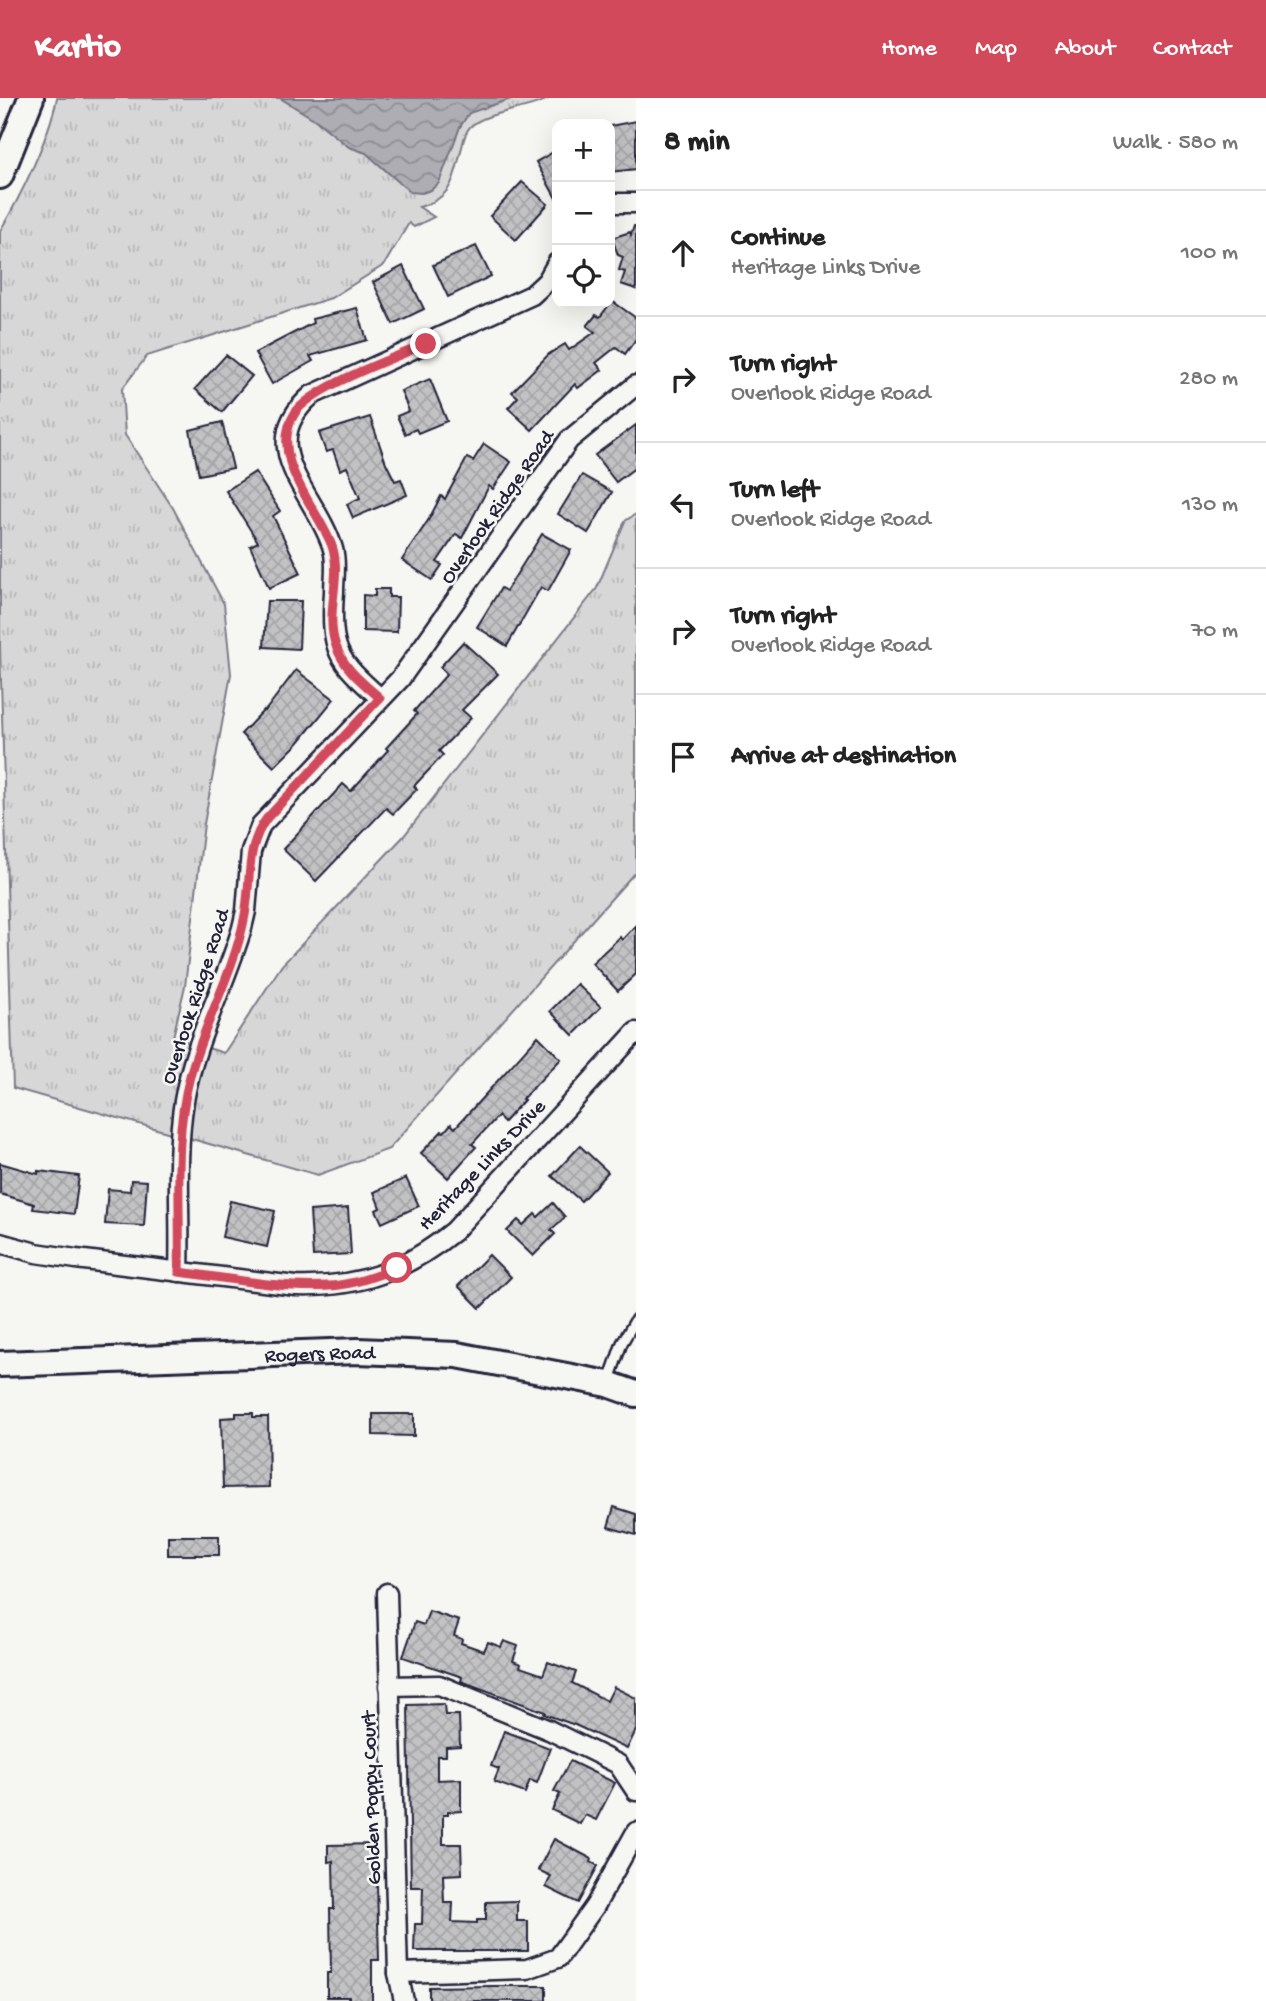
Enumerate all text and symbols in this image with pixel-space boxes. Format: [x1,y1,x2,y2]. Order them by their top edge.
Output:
text: Kartio [35,30,121,68]
text: Home [881,35,937,64]
text: Map [975,35,1017,64]
text: About [1055,35,1115,64]
text: Contact [1153,35,1231,64]
map controls [552,119,615,308]
button: + [552,119,615,182]
text: 8 min [664,126,730,161]
text: Walk · 580 m [1113,130,1238,157]
button: − [552,182,615,245]
text: Continue [731,224,825,255]
icon: ahead [664,234,702,272]
text: 100 m [1181,240,1238,267]
button: locate [552,245,615,308]
text: Heritage Links Drive [731,255,920,282]
route end [410,328,441,359]
text: Turn right [731,350,835,381]
icon: right [664,360,702,398]
text: 280 m [1179,366,1238,393]
text: Overlook Ridge Road [731,381,931,408]
street label: Overlook Ridge Road [436,425,562,590]
text: Turn left [731,476,819,507]
icon: left [664,486,702,524]
text: 130 m [1182,492,1238,519]
text: Overlook Ridge Road [731,507,931,534]
text: Turn right [731,602,835,633]
icon: right [664,612,702,650]
text: 70 m [1191,618,1238,645]
text: Overlook Ridge Road [731,633,931,660]
icon: arrive [664,738,702,776]
text: Arrive at destination [731,742,956,773]
street label: Overlook Ridge Road [157,905,238,1088]
street label: Heritage Links Drive [414,1095,553,1237]
route start [381,1252,412,1283]
street label: Rogers Road [264,1342,377,1370]
street label: Golden Poppy Court [358,1708,389,1885]

